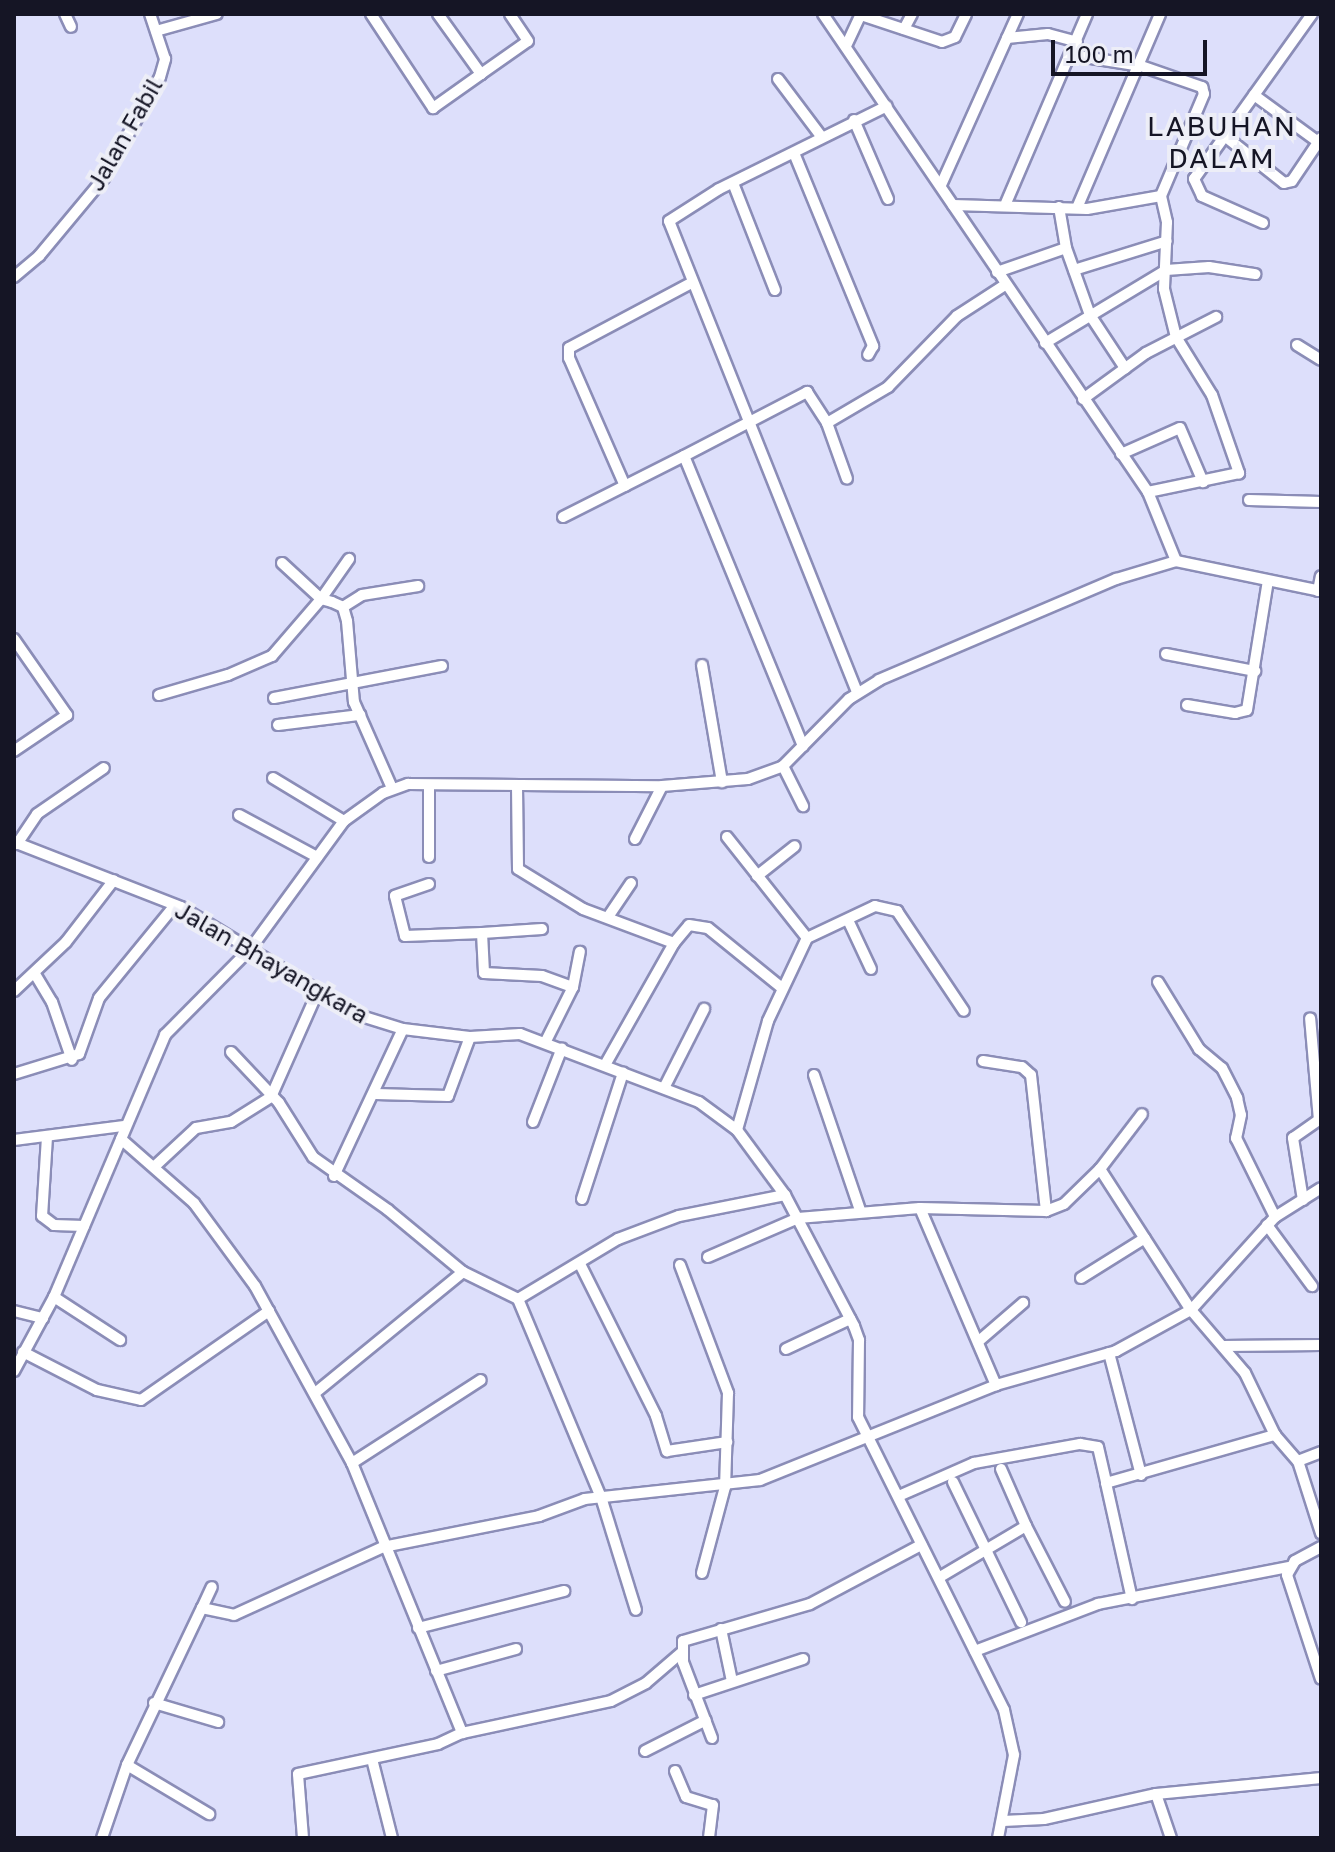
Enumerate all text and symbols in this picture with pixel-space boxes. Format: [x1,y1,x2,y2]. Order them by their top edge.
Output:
scale bar [1055,24,1211,74]
text: 100 m [1065,39,1134,68]
street label: Jalan Fabil [80,73,168,195]
district label: LABUHAN DALAM [1147,109,1297,175]
street label: Jalan Bhayangkara [170,895,374,1029]

